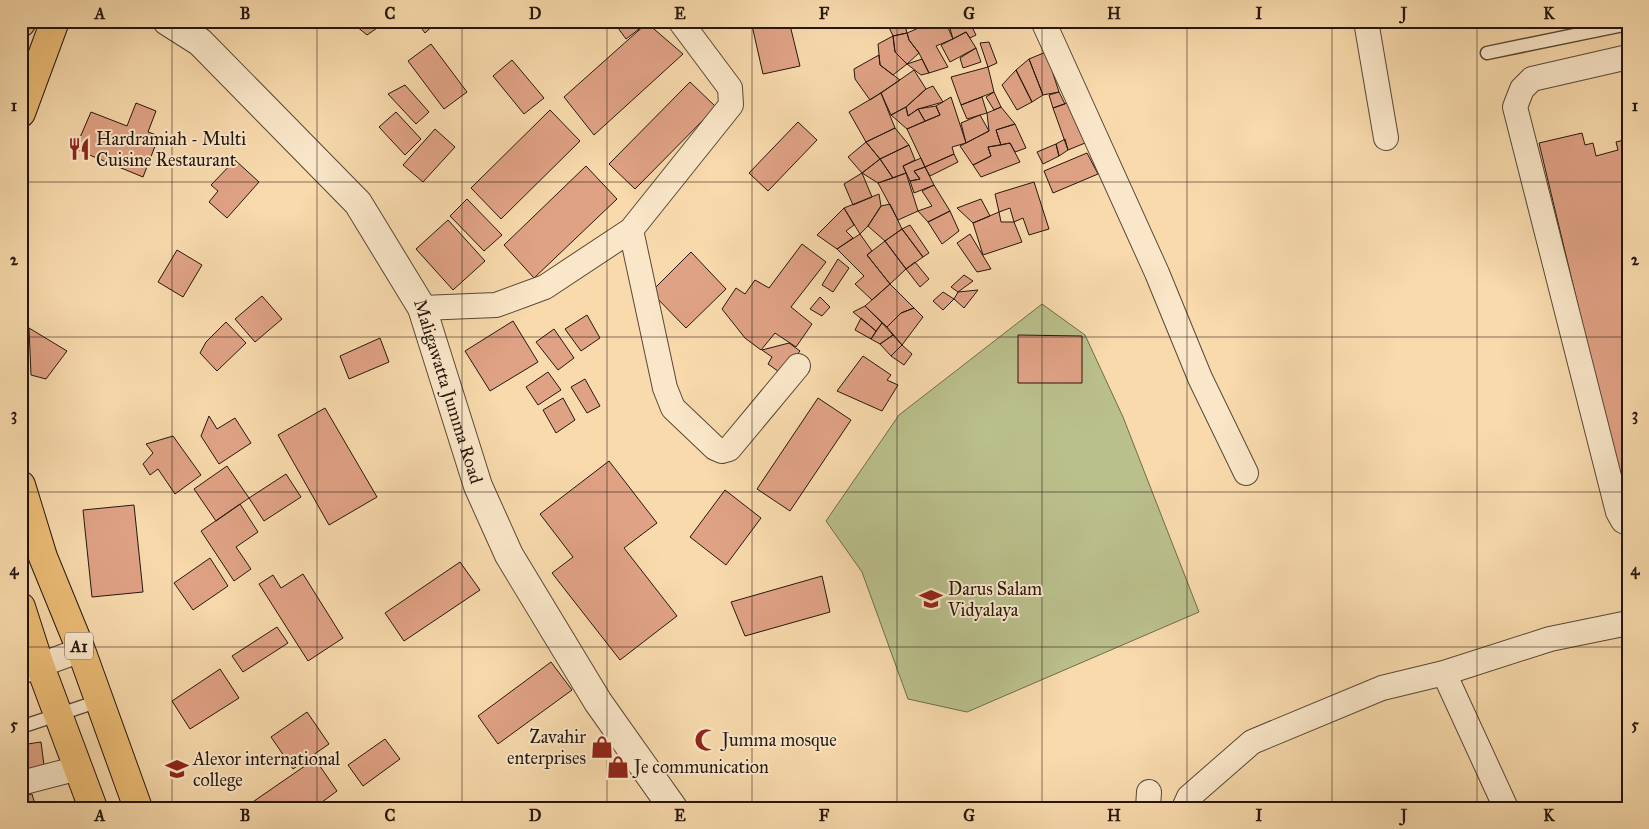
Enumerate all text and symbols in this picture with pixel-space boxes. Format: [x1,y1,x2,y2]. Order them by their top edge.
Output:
text: A [94,4,106,23]
text: B [240,4,250,23]
text: C [385,4,396,23]
text: D [529,4,542,23]
text: E [674,4,686,23]
text: F [819,4,830,23]
text: G [963,4,975,23]
text: H [1107,4,1121,23]
text: I [1256,4,1263,23]
text: J [1399,4,1408,24]
text: K [1543,4,1555,23]
text: 1 [11,96,18,115]
text: 1 [1632,96,1639,115]
place label: Hardramiah - Multi Cuisine Restaurant [96,128,246,171]
restaurant icon: Hardramiah - Multi Cuisine Restaurant [66,136,92,162]
text: 2 [10,250,19,269]
text: 2 [1631,250,1640,269]
street label: Maligawatta Jumma Road [409,296,488,486]
text: 3 [11,405,17,425]
text: 3 [1632,405,1638,425]
text: 4 [10,560,20,580]
text: 4 [1631,560,1641,580]
place label: Darus Salam Vidyalaya [947,578,1042,621]
school or university icon: Darus Salam Vidyalaya [918,586,944,612]
road number: A1 [65,632,93,659]
text: 5 [10,715,18,734]
text: 5 [1631,715,1639,734]
place label: Zavahir enterprises [507,726,586,769]
mosque icon: Jumma mosque [693,727,719,753]
place label: Jumma mosque [720,729,837,752]
shop icon: Zavahir enterprises [589,734,615,760]
place label: Alexor international college [192,748,340,792]
shop icon: Je communication [605,754,631,780]
school or university icon: Alexor international college [164,756,190,782]
place label: Je communication [632,756,769,779]
text: A [94,806,106,825]
text: B [240,806,250,825]
text: C [385,806,396,825]
text: D [529,806,542,825]
text: E [674,806,686,825]
text: F [819,806,830,825]
text: G [963,806,975,825]
text: H [1107,806,1121,825]
text: I [1256,806,1263,825]
text: J [1399,806,1408,826]
text: K [1543,806,1555,825]

